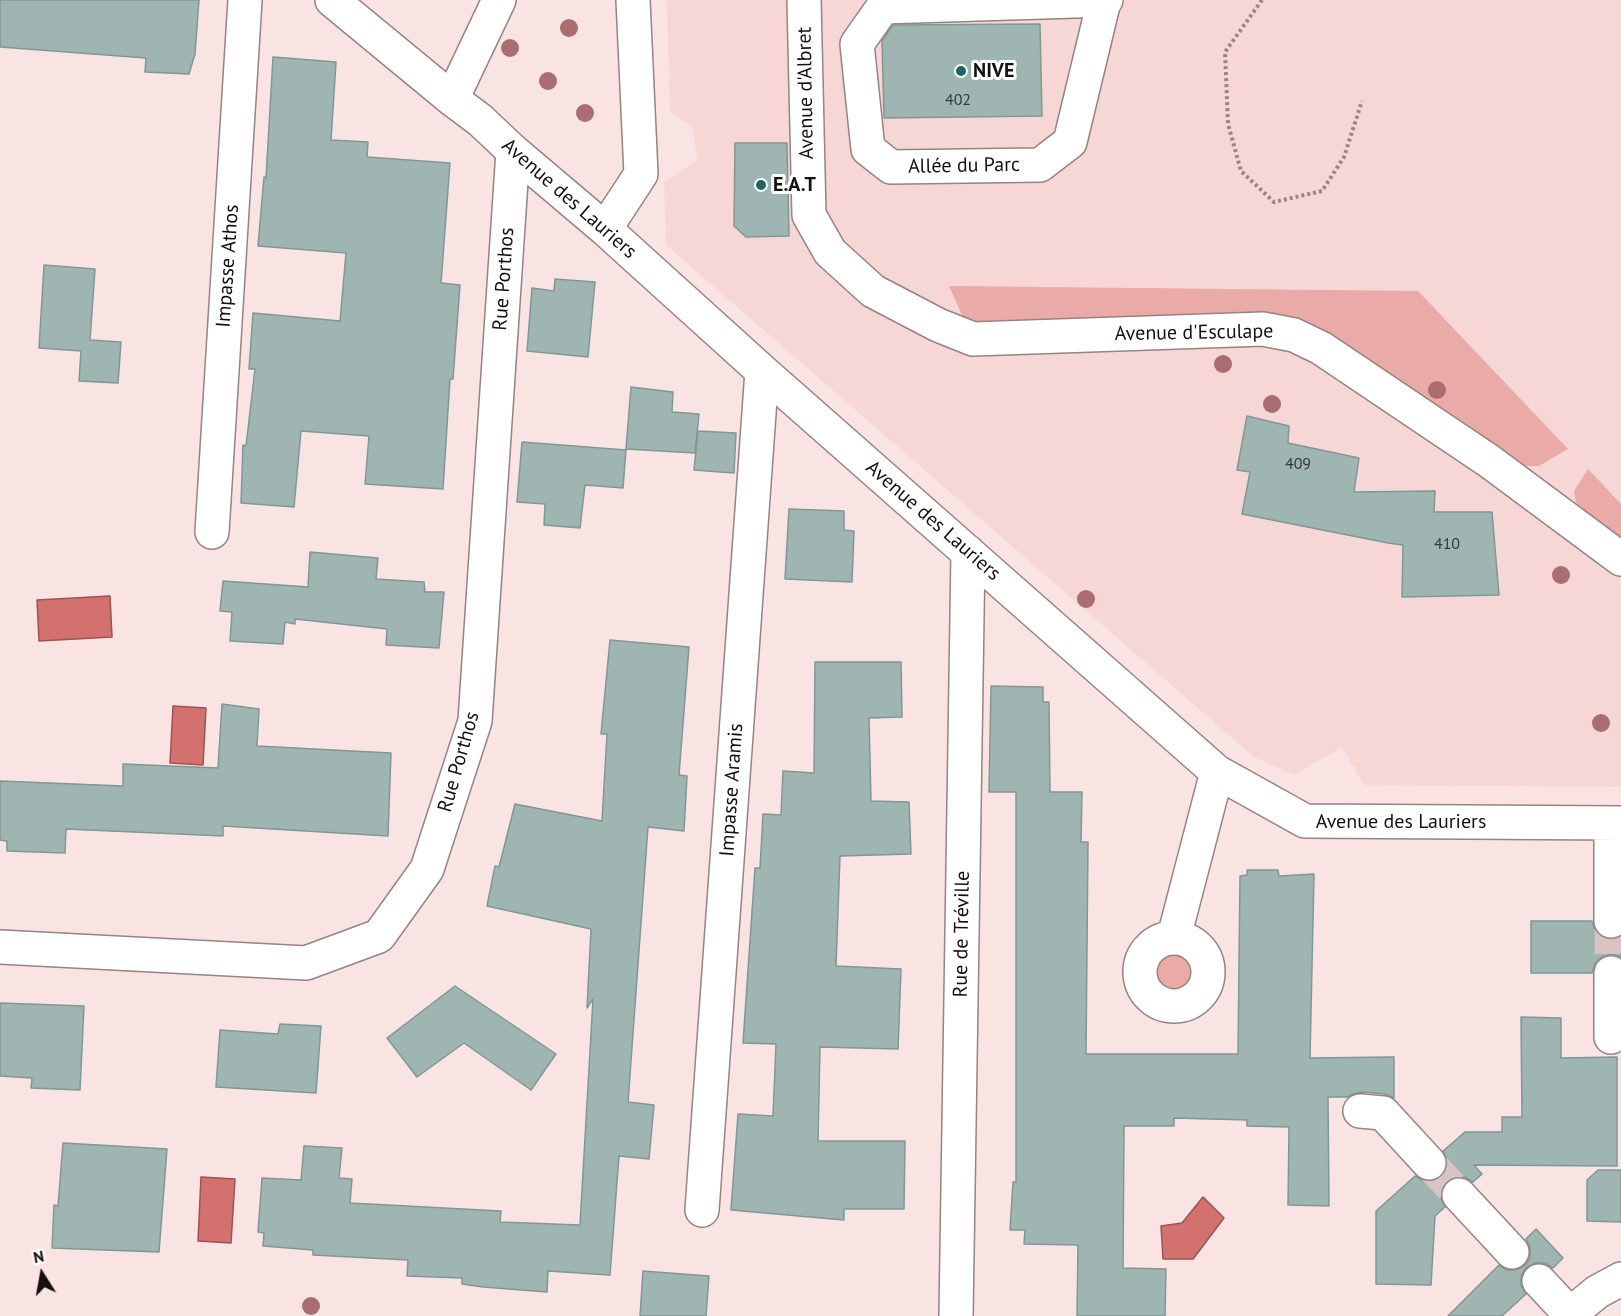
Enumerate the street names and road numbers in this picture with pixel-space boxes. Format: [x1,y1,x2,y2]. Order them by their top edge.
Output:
street label: Avenue d'Albret [793,27,819,159]
street label: Avenue des Lauriers [497,134,641,264]
street label: Allée du Parc [908,153,1020,179]
street label: Impasse Athos [212,204,244,328]
street label: Rue Porthos [488,227,520,331]
street label: Avenue d'Esculape [1115,320,1273,346]
street label: Avenue des Lauriers [861,456,1005,586]
street label: Rue Porthos [433,709,485,815]
street label: Impasse Aramis [715,723,749,857]
street label: Avenue des Lauriers [1316,810,1486,834]
street label: Rue de Tréville [949,871,975,997]

